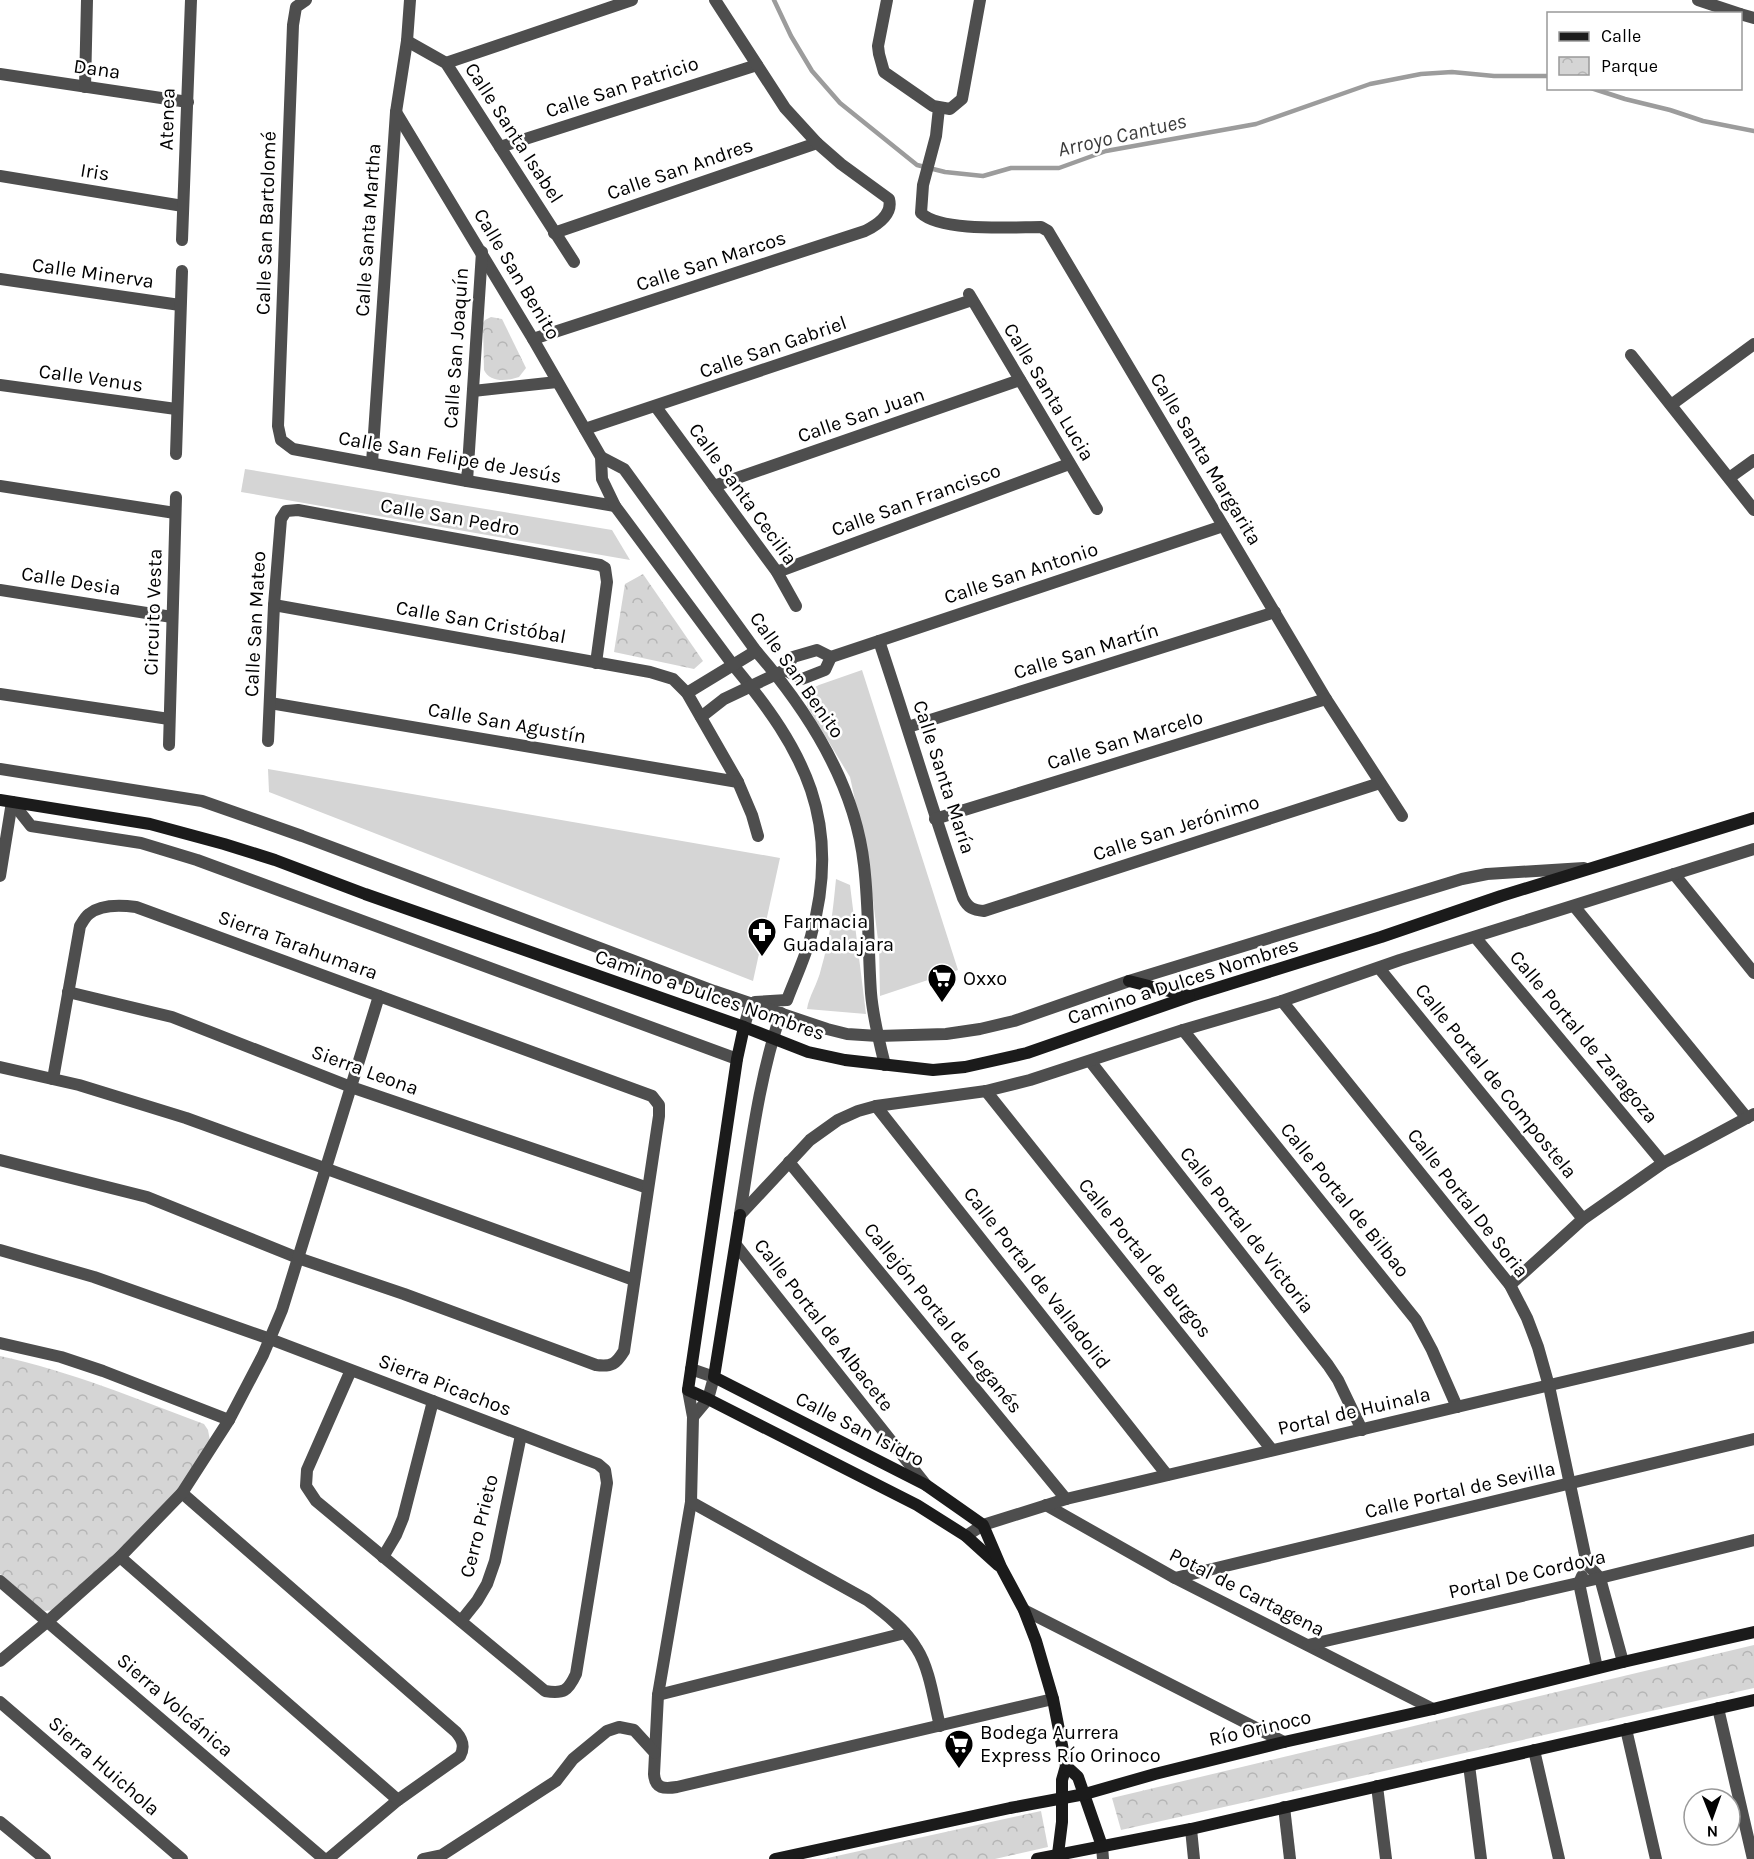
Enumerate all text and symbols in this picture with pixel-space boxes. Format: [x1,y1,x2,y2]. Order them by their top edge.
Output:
legend [1547,12,1742,90]
text: Calle [1601,25,1641,47]
street label: Calle San Patricio [543,51,701,123]
street label: Dana [72,54,122,84]
text: Parque [1601,55,1658,77]
street label: Calle Santa Isabel [460,58,568,208]
street label: Atenea [154,87,180,151]
water label: Arroyo Cantues [1055,109,1189,161]
street label: Calle San Bartolomé [251,131,281,315]
street label: Calle San Andres [604,133,756,205]
street label: Calle Santa Martha [350,143,386,317]
street label: Iris [79,158,111,186]
street label: Calle San Benito [469,204,565,344]
street label: Calle San Marcos [633,226,789,296]
street label: Calle Minerva [30,253,156,293]
street label: Calle San Joaquín [439,267,473,429]
street label: Calle San Gabriel [696,311,850,383]
street label: Calle Santa Lucia [999,319,1099,465]
street label: Calle Venus [37,359,145,397]
street label: Calle Santa Margarita [1145,369,1267,549]
street label: Calle San Juan [795,383,927,447]
street label: Calle Santa Cecilia [684,419,802,569]
street label: Calle San Felipe de Jesús [337,426,563,488]
street label: Calle San Francisco [828,459,1004,541]
street label: Calle San Pedro [379,493,521,541]
street label: Calle San Antonio [941,537,1101,609]
street label: Circuito Vesta [139,548,167,676]
street label: Calle San Mateo [240,550,270,698]
street label: Calle Desia [20,562,122,600]
street label: Calle San Cristóbal [394,596,568,648]
street label: Calle San Benito [745,608,849,742]
street label: Calle San Martín [1011,618,1161,684]
street label: Calle Santa María [908,697,980,857]
street label: Calle San Agustín [426,698,588,748]
street label: Calle San Marcelo [1044,705,1206,775]
street label: Calle San Jerónimo [1090,790,1262,866]
street label: Sierra Tarahumara [215,905,381,985]
place label: Farmacia Guadalajara [783,910,894,956]
pharmacy icon: Farmacia Guadalajara [746,916,778,958]
street label: Camino a Dulces Nombres [1065,933,1301,1029]
street label: Camino a Dulces Nombres [592,945,828,1045]
street label: Calle Portal de Zaragoza [1505,946,1663,1128]
supermarket icon: Oxxo [926,962,958,1004]
place label: Oxxo [963,967,1007,990]
street label: Calle Portal de Compostela [1410,979,1582,1183]
street label: Sierra Leona [308,1040,422,1100]
street label: Calle Portal de Bilbao [1276,1118,1414,1282]
street label: Calle Portal De Soria [1403,1124,1533,1282]
street label: Calle Portal de Victoria [1175,1142,1319,1318]
street label: Calle Portal de Burgos [1074,1174,1216,1342]
street label: Calle Portal de Valladolid [959,1182,1115,1374]
street label: Callejón Portal de Leganés [859,1218,1027,1418]
street label: Calle Portal de Albacete [749,1234,899,1416]
street label: Sierra Picachos [375,1349,515,1421]
street label: Portal de Huinala [1275,1382,1433,1440]
street label: Calle San Isidro [792,1387,928,1471]
street label: Calle Portal de Sevilla [1362,1457,1558,1523]
street label: Cerro Prieto [455,1472,503,1580]
street label: Potal de Cartagena [1165,1543,1329,1641]
street label: Portal De Cordova [1446,1545,1608,1603]
street label: Sierra Volcánica [112,1648,238,1762]
street label: Río Orinoco [1207,1705,1313,1751]
street label: Sierra Huichola [44,1711,164,1821]
place label: Bodega Aurrera Express Río Orinoco [980,1721,1161,1767]
supermarket icon: Bodega Aurrera Express Río Orinoco [943,1728,975,1770]
north arrow [1682,1787,1742,1847]
text: N [1706,1822,1718,1841]

